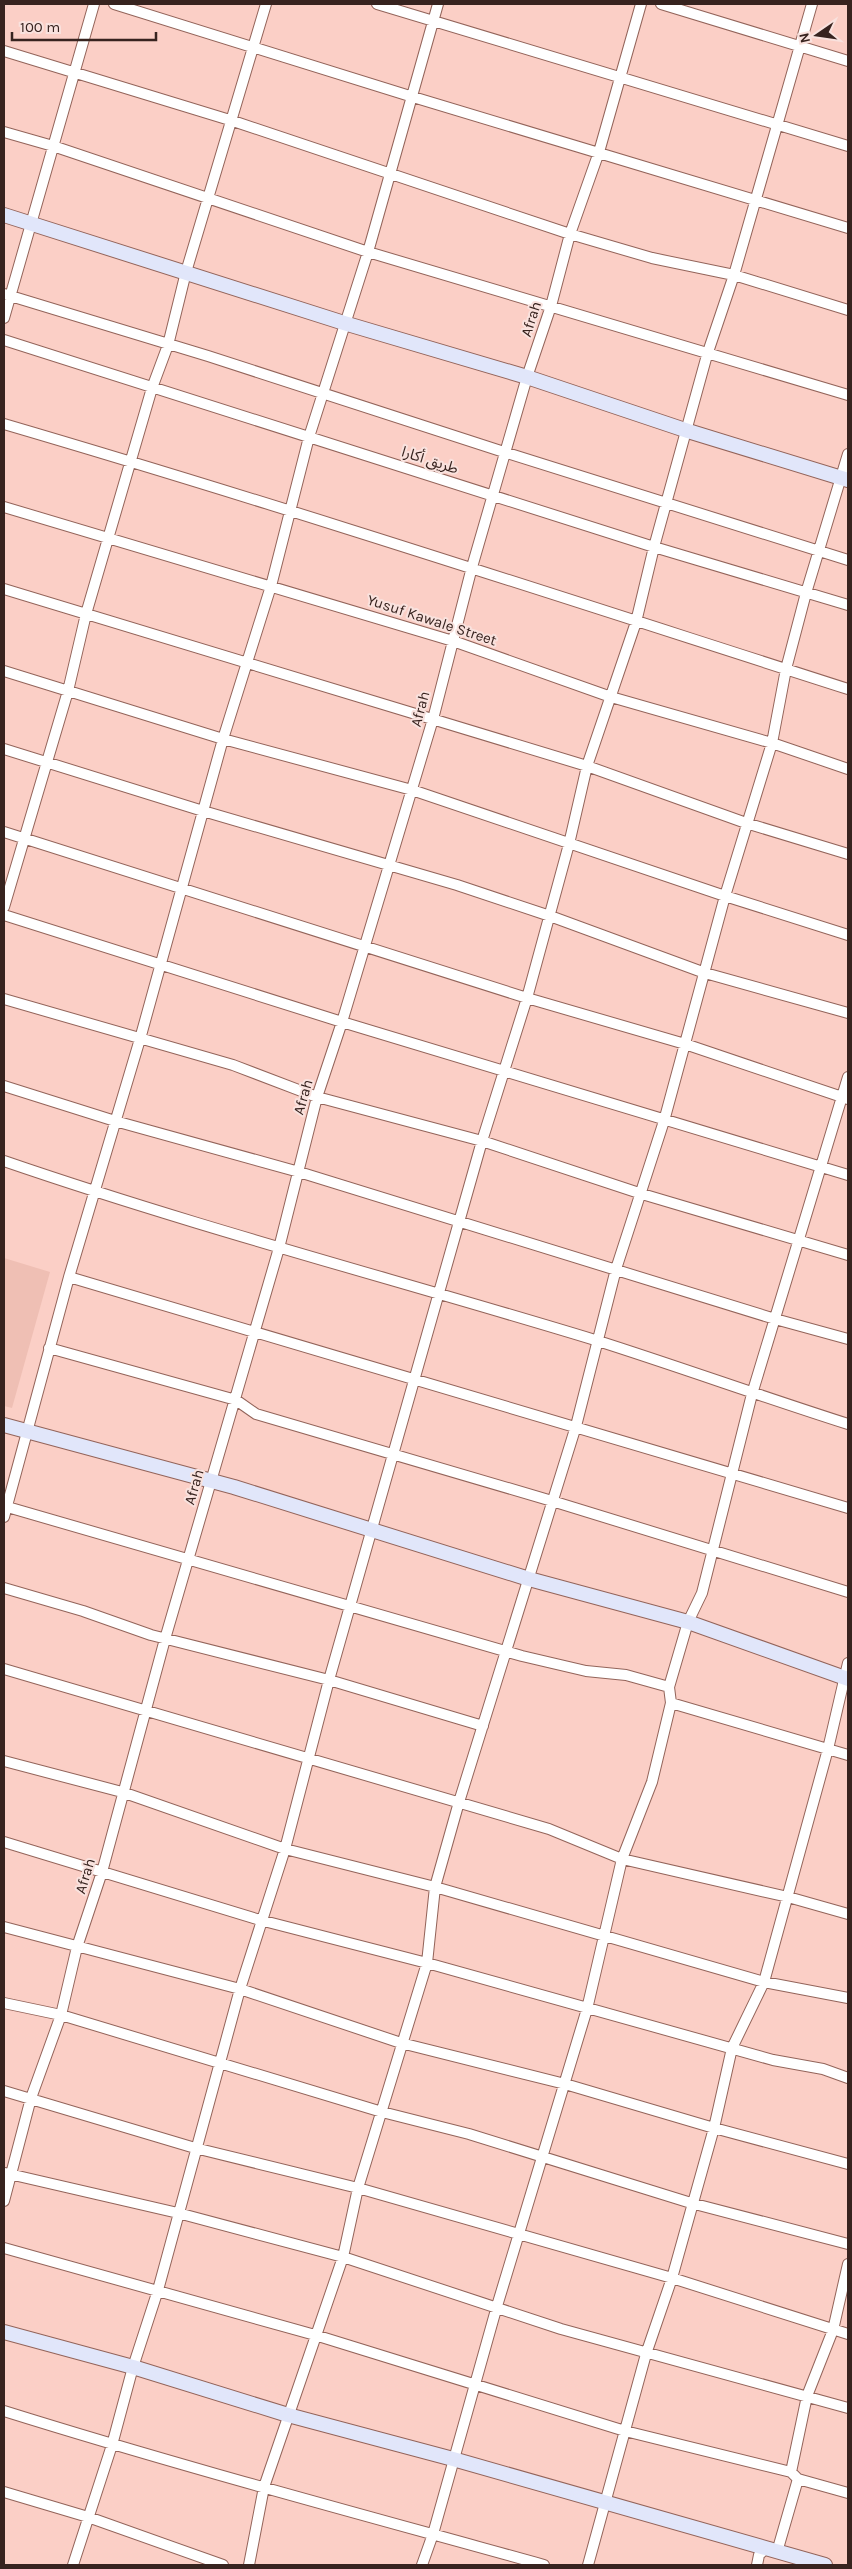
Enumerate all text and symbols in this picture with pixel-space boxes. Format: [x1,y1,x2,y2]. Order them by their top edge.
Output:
scale bar [12,10,156,42]
north arrow [792,10,842,60]
text: 100 m [20,18,60,36]
text: N [795,31,814,45]
street label: Afrah [517,299,545,339]
street label: طريق أكارا [399,442,461,479]
street label: Yusuf Kawale Street [365,591,499,650]
street label: Afrah [407,689,433,729]
street label: Afrah [289,1077,317,1117]
street label: Afrah [180,1467,208,1507]
street label: Afrah [71,1856,99,1896]

